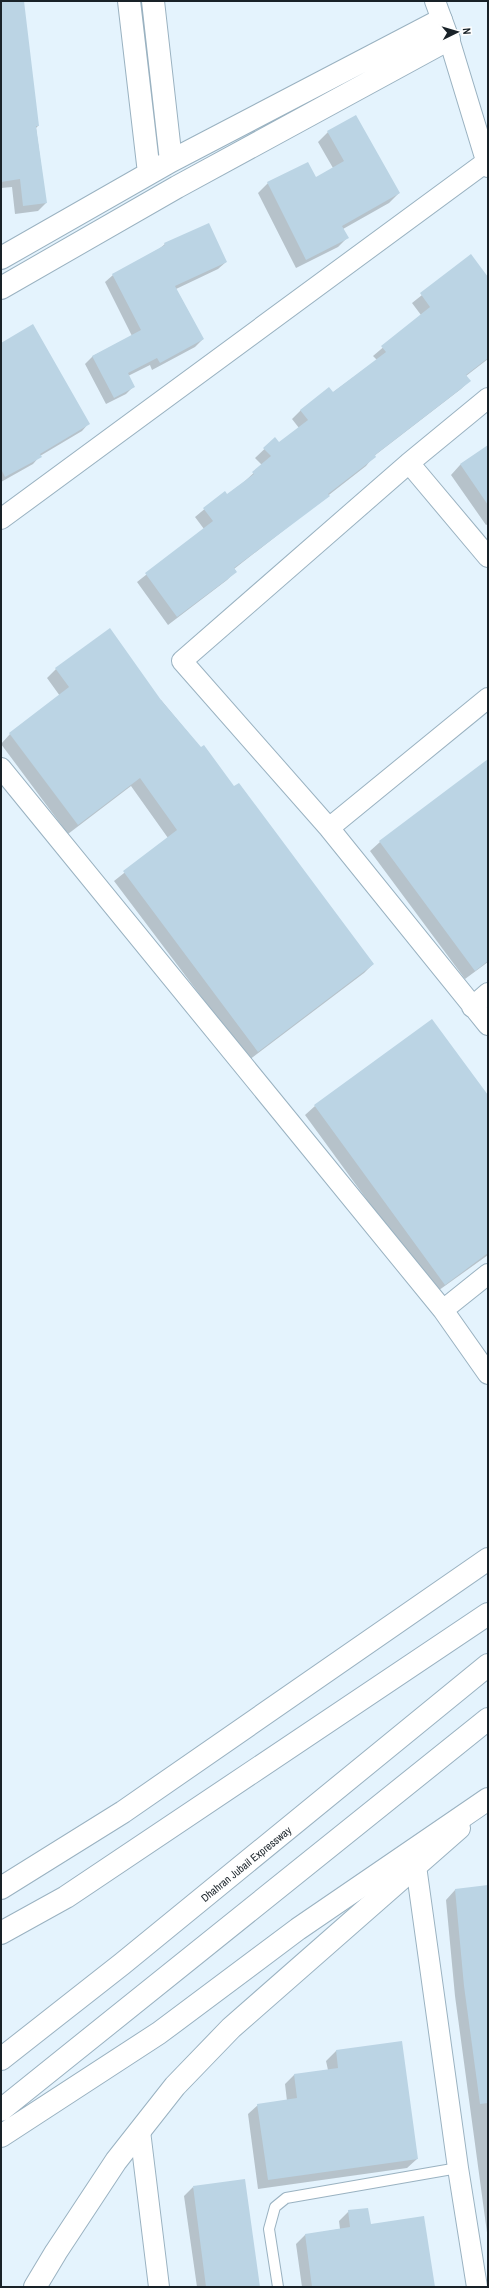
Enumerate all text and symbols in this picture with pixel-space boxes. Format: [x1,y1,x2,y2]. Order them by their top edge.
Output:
north arrow [437,12,477,52]
text: N [460,27,474,35]
street label: Dhahran Jubail Expressway [198,1823,294,1905]

